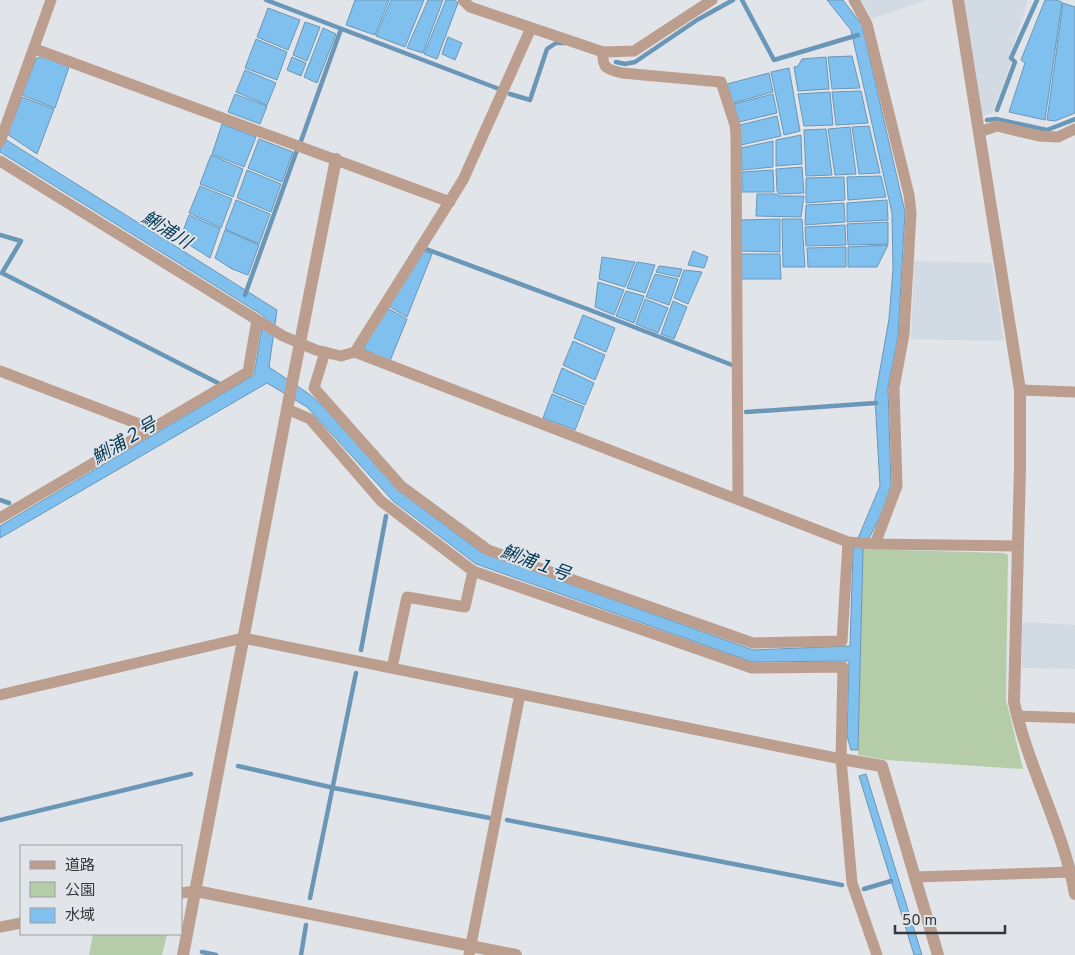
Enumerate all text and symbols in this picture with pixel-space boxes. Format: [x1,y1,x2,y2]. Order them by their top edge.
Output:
water label: 鯏浦川 [137,207,197,256]
water label: 鯏浦２号 [88,413,163,470]
water label: 鯏浦１号 [497,541,575,588]
legend [20,845,182,935]
text: 道路 [65,857,95,876]
text: 公園 [65,882,95,901]
scale bar [895,902,1005,934]
text: 水域 [65,907,95,926]
text: 50 m [902,912,937,931]

